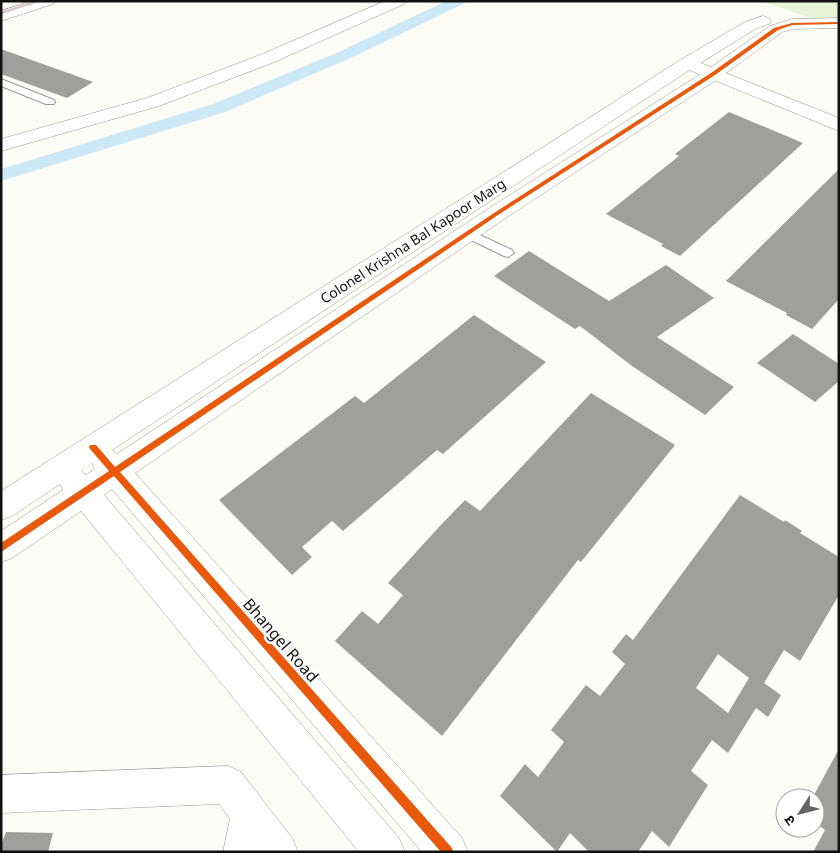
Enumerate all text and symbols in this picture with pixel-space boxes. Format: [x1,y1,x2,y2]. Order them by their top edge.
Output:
street label: Colonel Krishna Bal Kapoor Marg [318,175,510,309]
street label: Bhangel Road [237,595,321,688]
north arrow [775,788,825,838]
text: उ [780,810,801,829]

